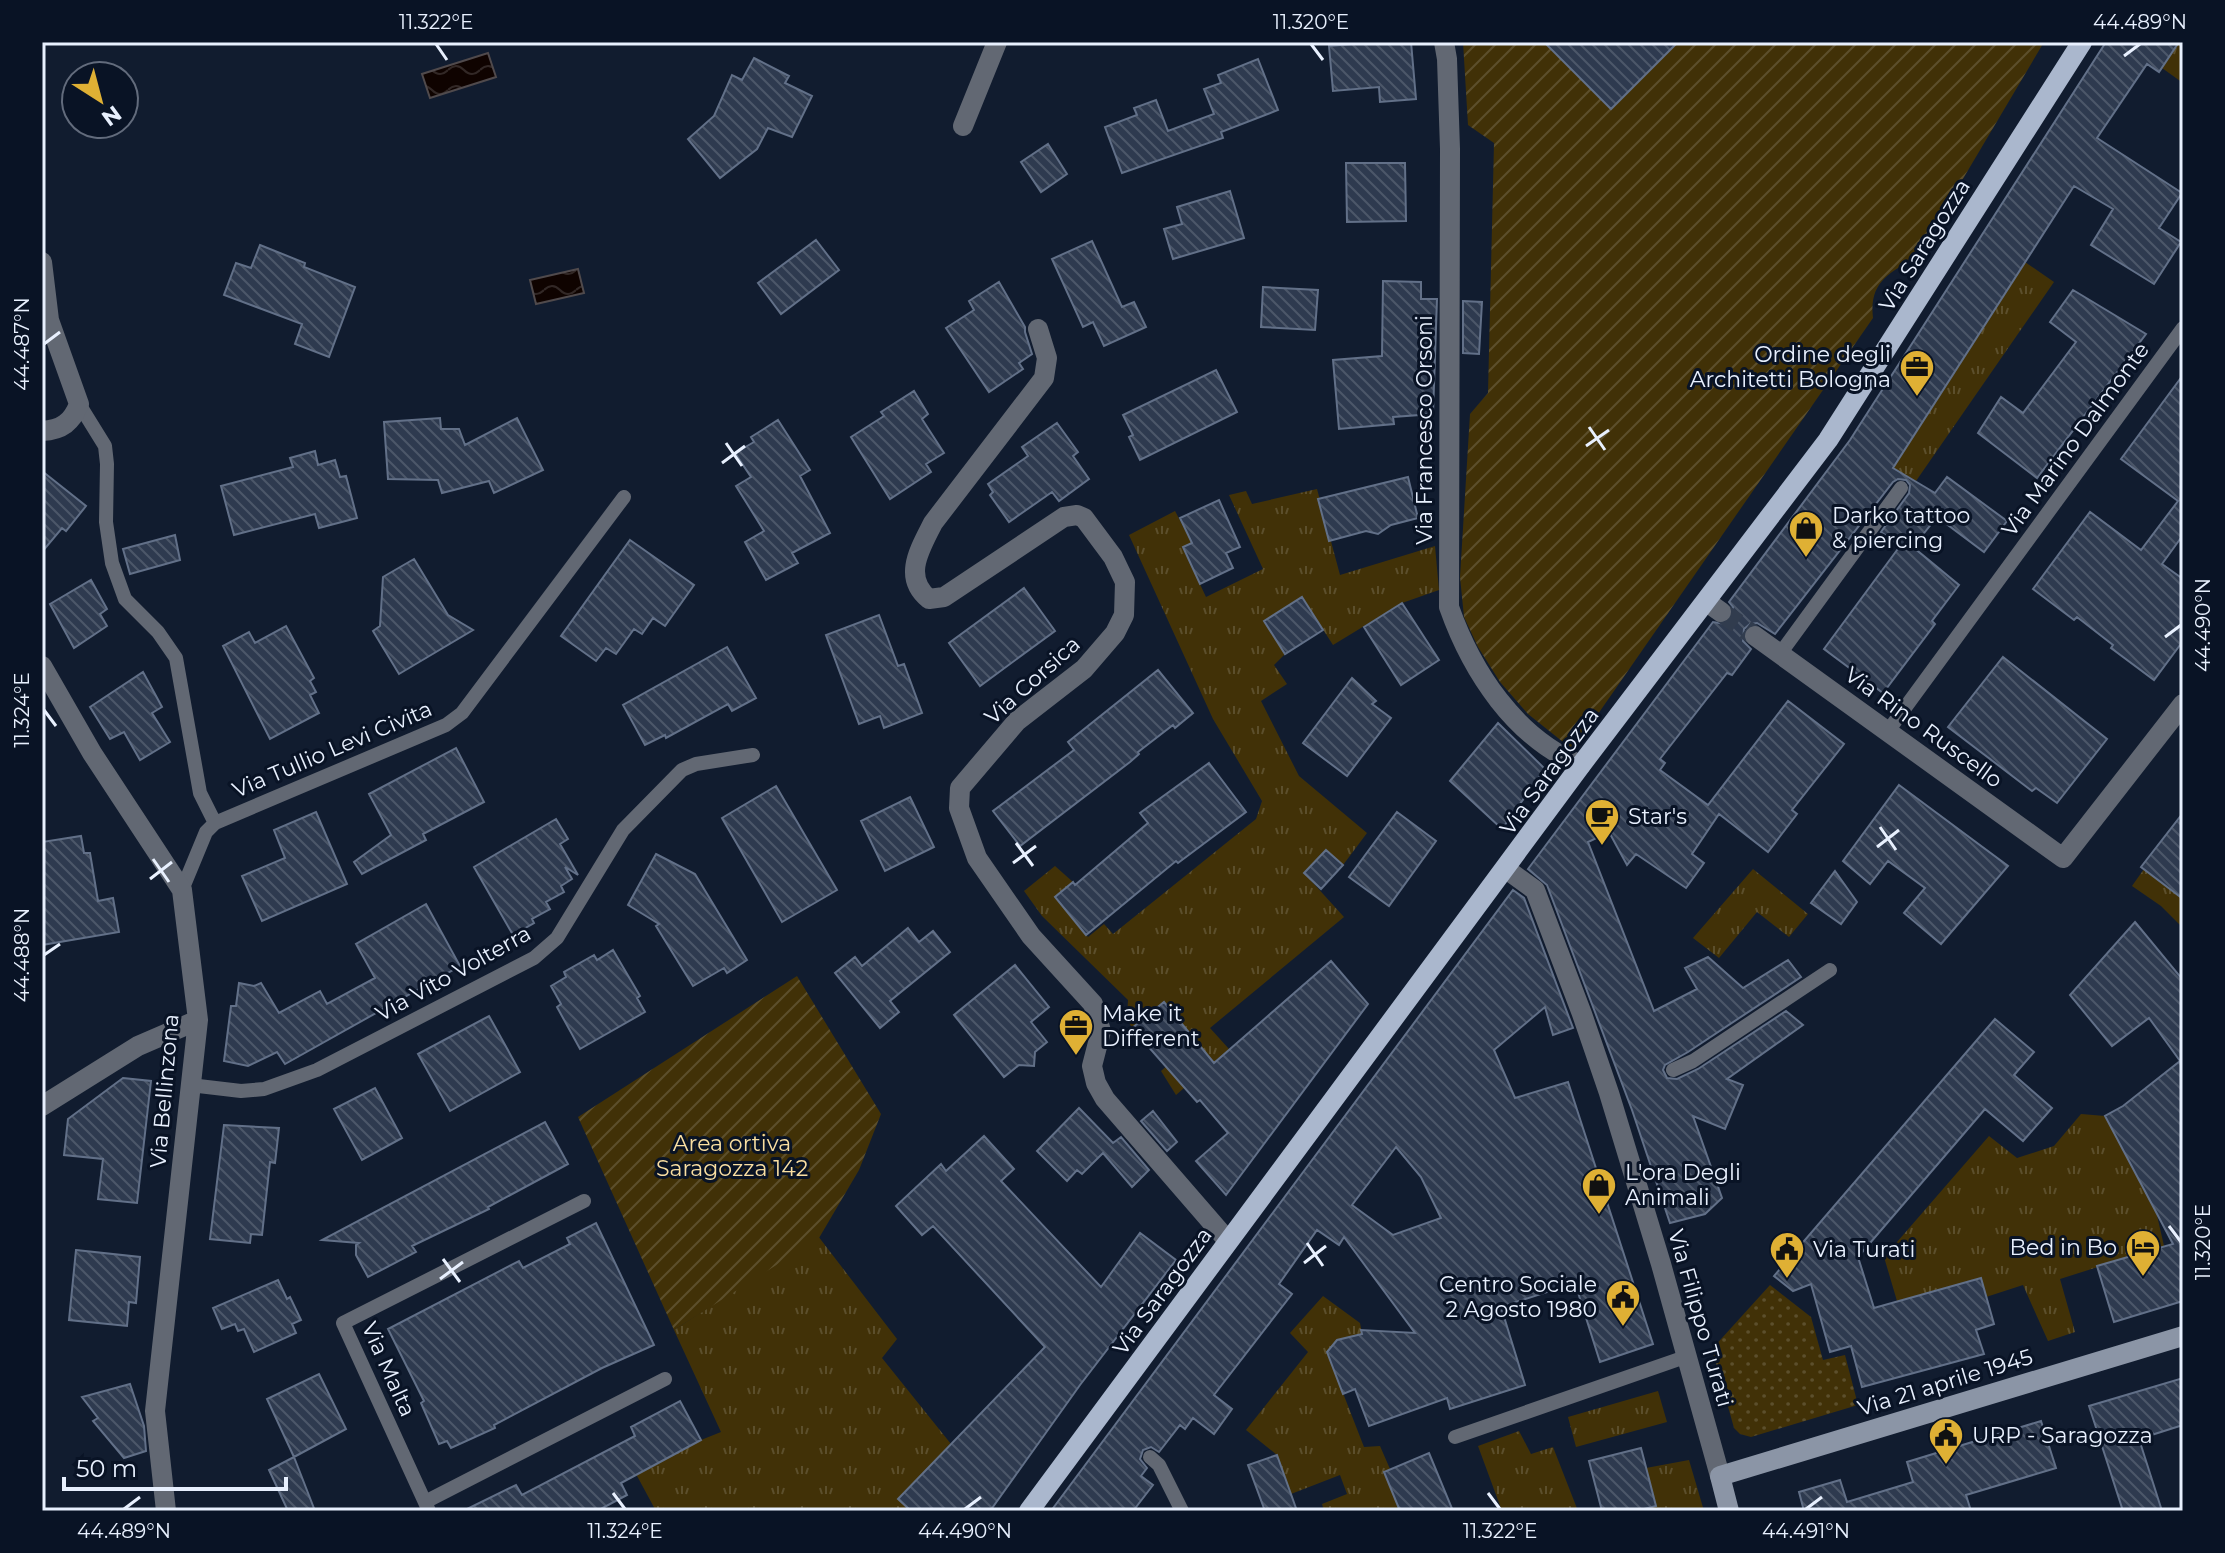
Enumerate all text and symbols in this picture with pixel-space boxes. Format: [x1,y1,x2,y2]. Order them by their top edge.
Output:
text: 11.322°E [399,10,473,34]
text: 11.320°E [1273,10,1349,34]
text: 44.489°N [2093,10,2187,34]
north arrow [60,60,140,140]
text: N [96,100,127,132]
street label: Via Saragozza [1873,174,1976,317]
text: 44.487°N [10,297,34,391]
street label: Via Francesco Orsoni [1411,315,1438,545]
street label: Via Marino Dalmonte [1996,337,2155,542]
place label: Ordine degli Architetti Bologna [1690,341,1891,393]
office icon: Ordine degli Architetti Bologna [1898,348,1936,398]
place label: Darko tattoo & piercing [1832,502,1970,554]
shop icon: Darko tattoo & piercing [1787,509,1825,559]
text: 44.490°N [2191,578,2215,672]
street label: Via Corsica [979,630,1086,730]
street label: Via Rino Ruscello [1840,661,2008,794]
text: 11.324°E [10,672,34,748]
street label: Via Tullio Levi Civita [228,695,436,804]
street label: Via Saragozza [1494,702,1605,840]
cafe icon: Star's [1583,797,1621,847]
place label: Star's [1628,803,1687,830]
text: 44.488°N [10,908,34,1002]
street label: Via Vito Volterra [371,920,536,1027]
place label: Make it Different [1102,1000,1200,1052]
office icon: Make it Different [1057,1007,1095,1057]
street label: Via Bellinzona [144,1013,185,1169]
park label: Area ortiva Saragozza 142 [656,1130,808,1182]
place label: L'ora Degli Animali [1625,1159,1741,1211]
shop icon: L'ora Degli Animali [1580,1166,1618,1216]
text: 11.320°E [2191,1204,2215,1280]
street label: Via Saragozza [1107,1222,1218,1360]
street label: Via Filippo Turati [1662,1226,1739,1410]
hotel icon: Bed in Bo [2124,1228,2162,1278]
public building icon: Via Turati [1768,1230,1806,1280]
place label: Bed in Bo [2010,1234,2117,1261]
place label: Via Turati [1813,1236,1916,1263]
place label: Centro Sociale 2 Agosto 1980 [1439,1271,1597,1323]
public building icon: Centro Sociale 2 Agosto 1980 [1604,1278,1642,1328]
street label: Via Malta [356,1318,421,1421]
street label: Via 21 aprile 1945 [1854,1343,2036,1422]
public building icon: URP - Saragozza [1927,1416,1965,1466]
place label: URP - Saragozza [1972,1422,2153,1449]
scale bar [64,1441,286,1491]
text: 50 m [76,1454,137,1483]
text: 44.489°N [77,1519,171,1543]
text: 11.324°E [587,1519,663,1543]
text: 44.490°N [918,1519,1012,1543]
text: 11.322°E [1463,1519,1537,1543]
text: 44.491°N [1762,1519,1850,1543]

